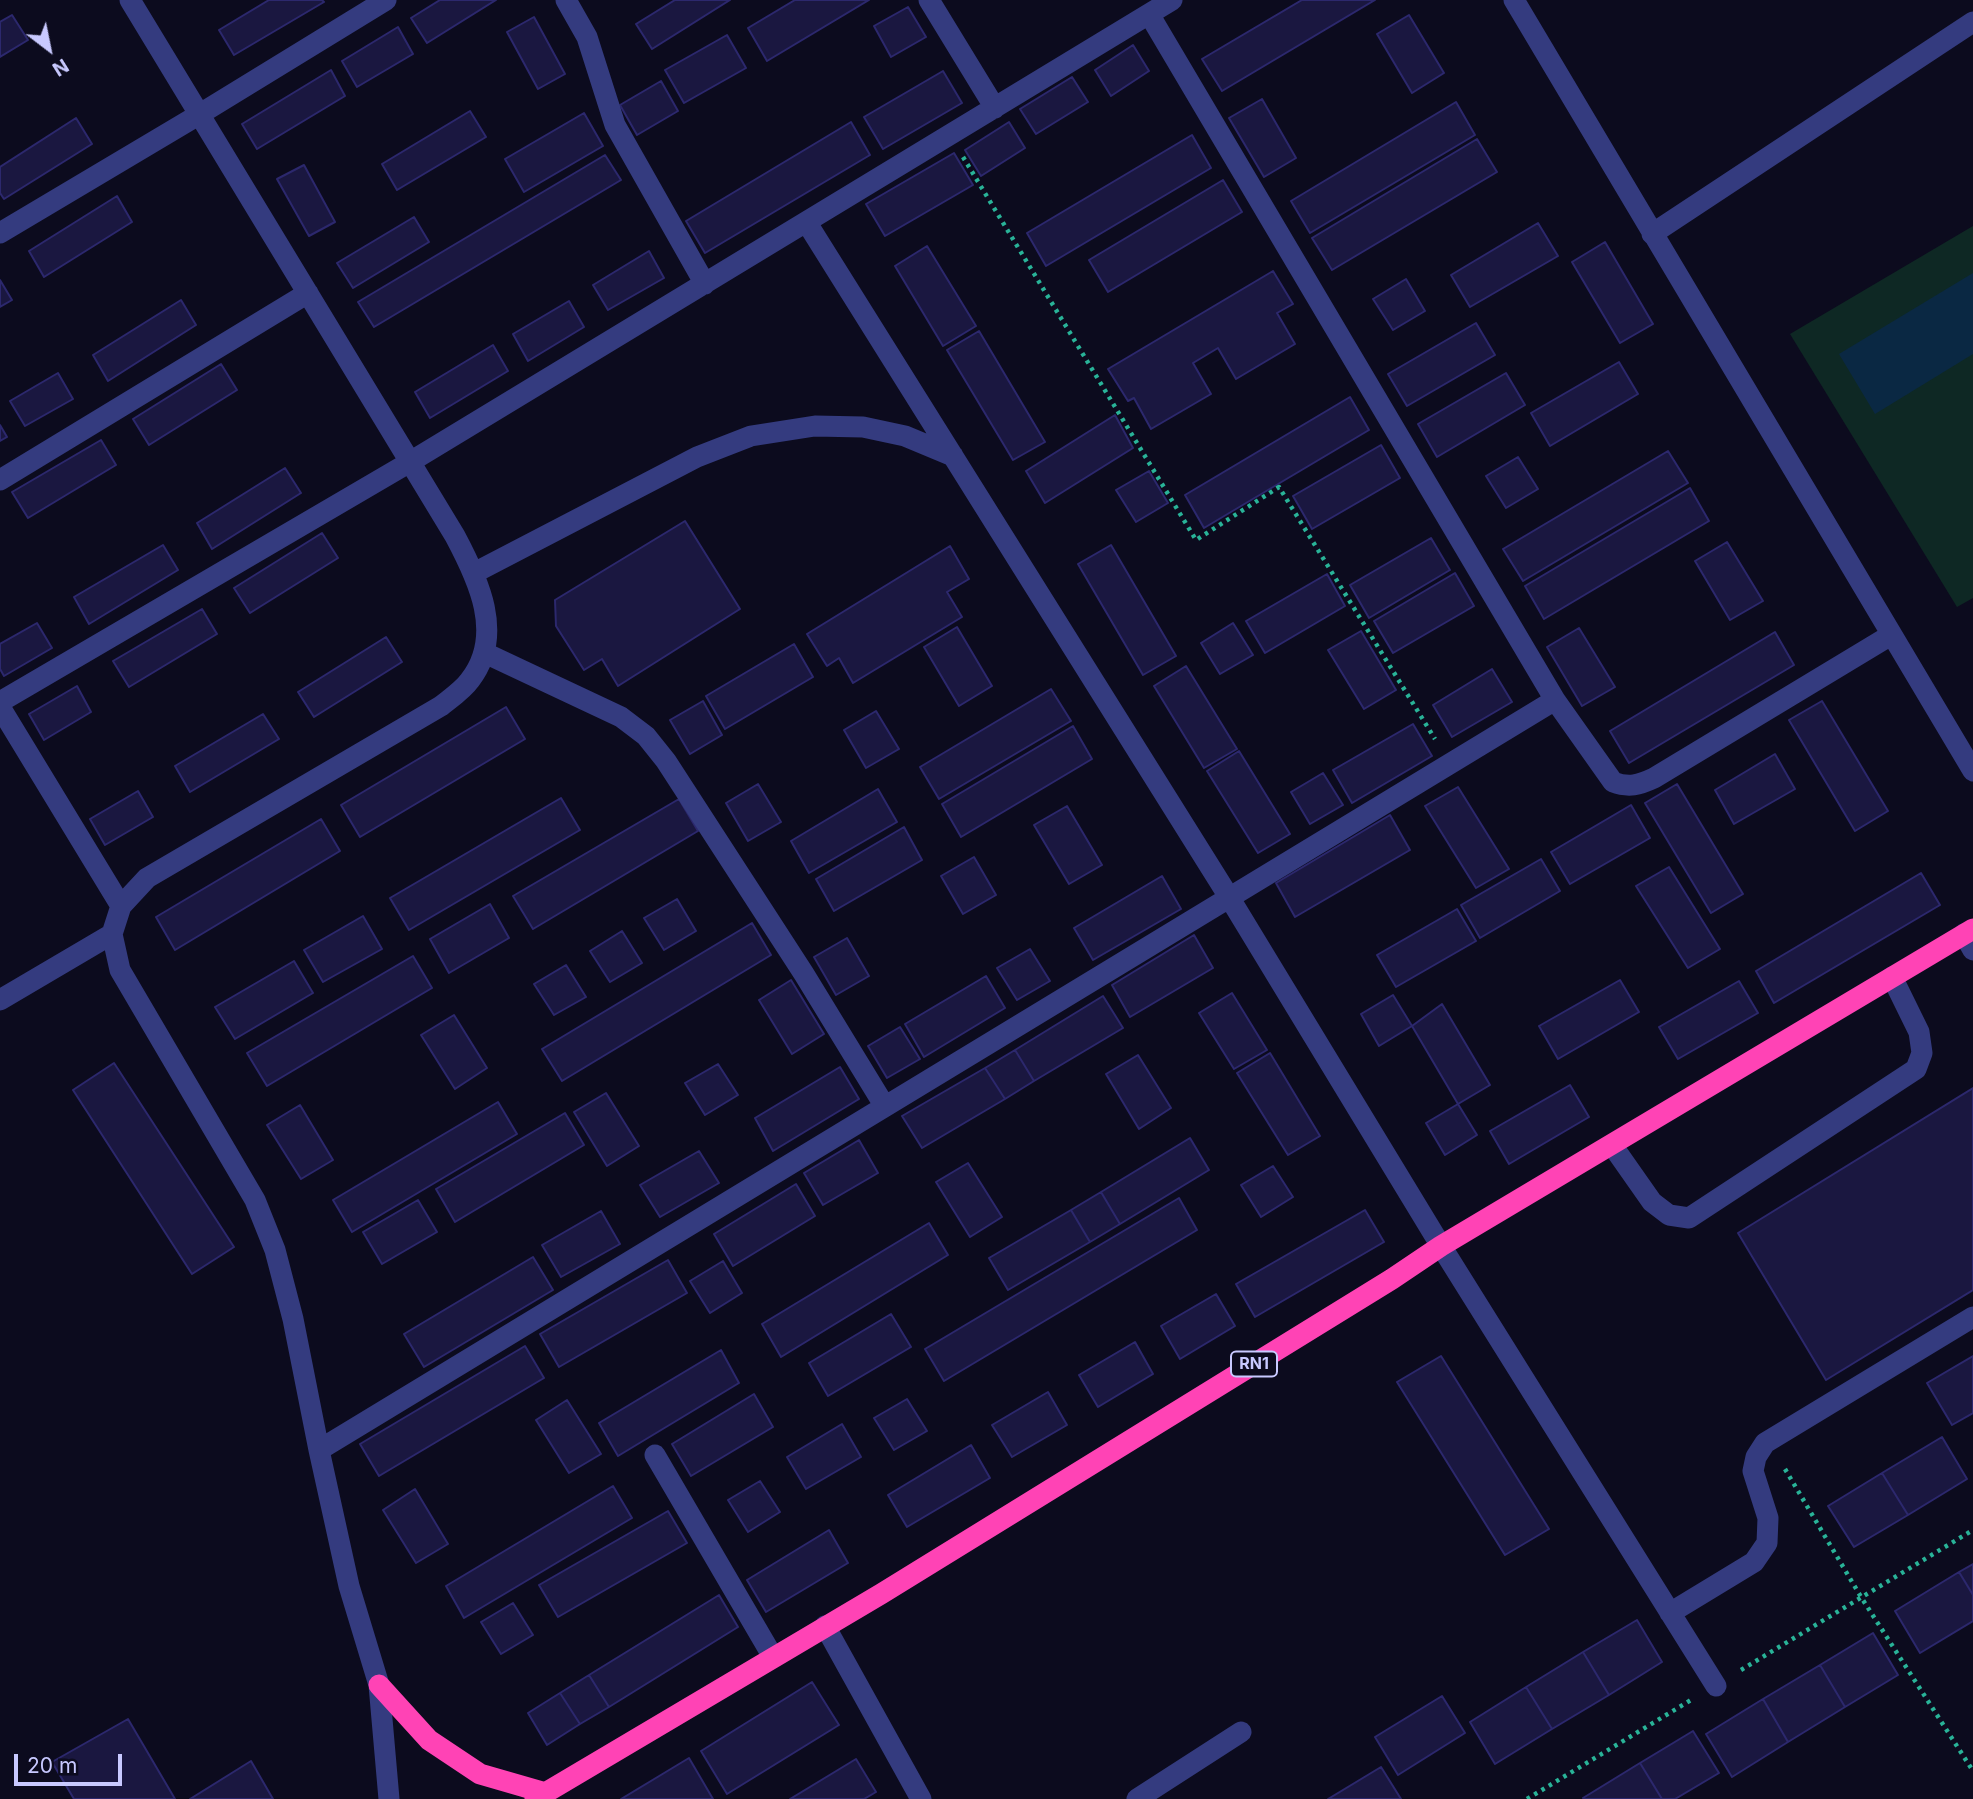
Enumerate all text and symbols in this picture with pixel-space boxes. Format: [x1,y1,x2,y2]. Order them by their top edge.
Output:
north arrow [14,14,84,84]
text: N [48,54,73,81]
road number: RN1 [1231,1352,1277,1376]
scale bar [18,1740,126,1784]
text: 20 m [27,1753,77,1778]

